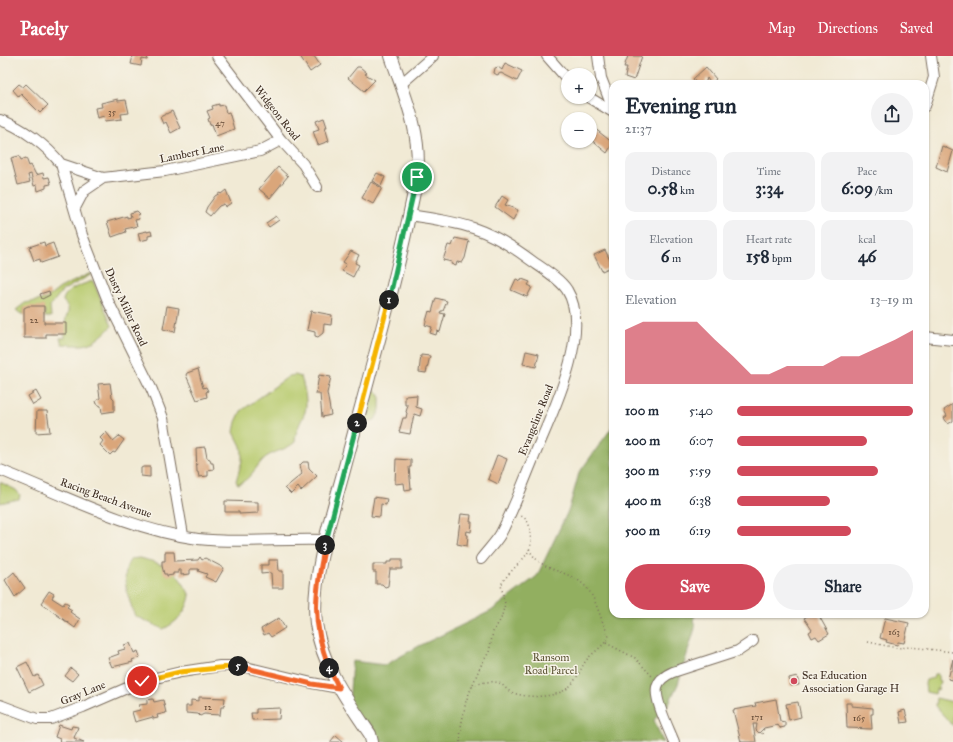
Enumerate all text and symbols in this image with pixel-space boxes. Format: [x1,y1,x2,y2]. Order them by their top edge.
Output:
text: Pacely [20,17,68,40]
text: Map [768,20,795,37]
text: Directions [817,20,878,37]
text: Saved [900,20,933,37]
map controls [561,68,597,148]
button: + [561,68,597,104]
street label: Widgeon Road [252,83,303,143]
text: Evening run [625,92,737,119]
button: share [871,93,913,135]
house number: 35 [108,106,117,117]
button: − [561,112,597,148]
house number: 47 [215,117,225,128]
text: 21:37 [625,121,652,137]
street label: Lambert Lane [159,140,226,166]
pin [400,160,434,194]
text: Distance [651,165,691,178]
text: Time [757,165,781,178]
text: Pace [857,165,877,178]
icon: arrive [406,166,428,188]
text: 0.58 [648,178,678,199]
text: 3:34 [755,178,783,199]
text: 6:09 [841,178,873,199]
text: km [678,184,694,197]
text: /km [873,184,893,197]
text: Elevation [649,233,693,246]
text: Heart rate [746,233,792,246]
text: kcal [858,233,876,246]
text: 6 [661,246,670,267]
text: 158 [746,246,770,267]
text: 46 [858,246,876,267]
text: m [670,252,681,265]
text: bpm [770,252,792,265]
street label: Dusty Miller Road [102,266,150,349]
pin: 1 [379,290,399,310]
text: Elevation [625,292,677,308]
text: 13–19 m [870,292,913,308]
text: 1 [387,293,391,306]
house number: 22 [30,314,39,325]
street label: Evangeline Road [516,382,556,457]
text: 100 m [625,403,659,419]
text: 5:40 [689,403,713,419]
pin: 2 [347,413,367,433]
text: 2 [354,416,360,429]
text: 200 m [625,433,660,449]
text: 6:07 [689,433,713,449]
text: 300 m [625,463,659,479]
text: 5:59 [689,463,711,479]
street label: Racing Beach Avenue [59,475,154,521]
text: 400 m [625,493,661,509]
text: 6:38 [689,493,711,509]
text: 500 m [625,523,660,539]
text: 6:19 [689,523,711,539]
pin: 3 [315,535,335,555]
text: 3 [323,538,327,551]
button: Save [625,564,765,610]
button: Share [773,564,913,610]
house number: 163 [888,626,900,637]
park label: Ransom Road Parcel [525,651,577,677]
pin: 5 [228,656,248,676]
pin: 4 [319,658,339,678]
text: 5 [235,659,241,672]
text: 4 [326,661,332,674]
pin [125,664,159,698]
place label: Sea Education Association Garage H [801,669,900,695]
icon: check [131,670,153,692]
marker: Sea Education Association Garage H [789,676,799,686]
street label: Gray Lane [59,678,108,708]
house number: 12 [204,701,213,712]
house number: 171 [751,711,763,722]
house number: 165 [853,712,866,723]

